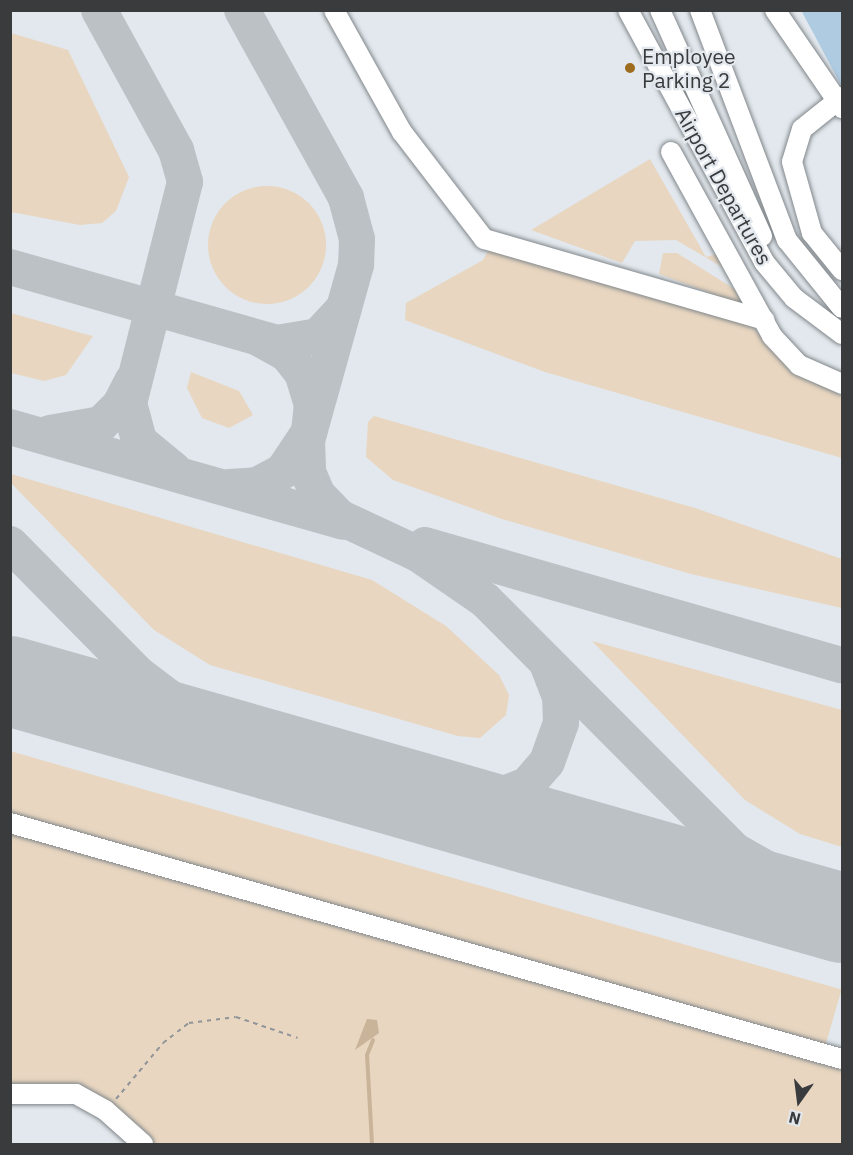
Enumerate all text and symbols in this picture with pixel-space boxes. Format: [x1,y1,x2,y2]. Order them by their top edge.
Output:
place label: Employee Parking 2 [642,43,736,93]
marker: Employee Parking 2 [623,61,637,75]
street label: Airport Departures [670,103,778,269]
north arrow [769,1071,829,1131]
text: N [787,1107,803,1130]

